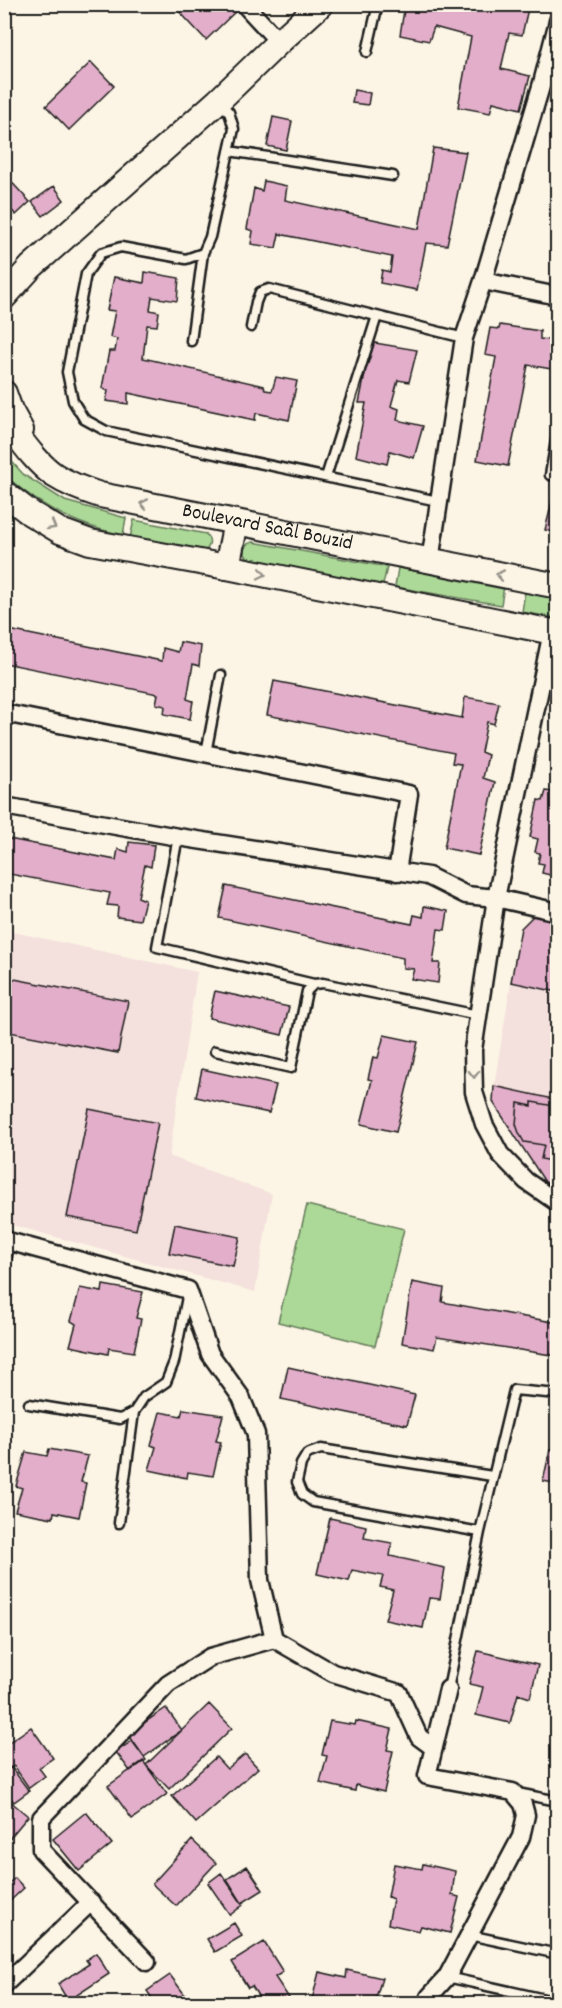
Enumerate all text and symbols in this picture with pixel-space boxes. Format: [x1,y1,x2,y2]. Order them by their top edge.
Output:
street label: Boulevard Saâl Bouzid [179,497,355,560]
one-way arrow [139,498,149,511]
one-way arrow [46,519,56,530]
one-way arrow [257,567,267,580]
one-way arrow [495,569,505,582]
one-way arrow [467,1069,480,1078]

